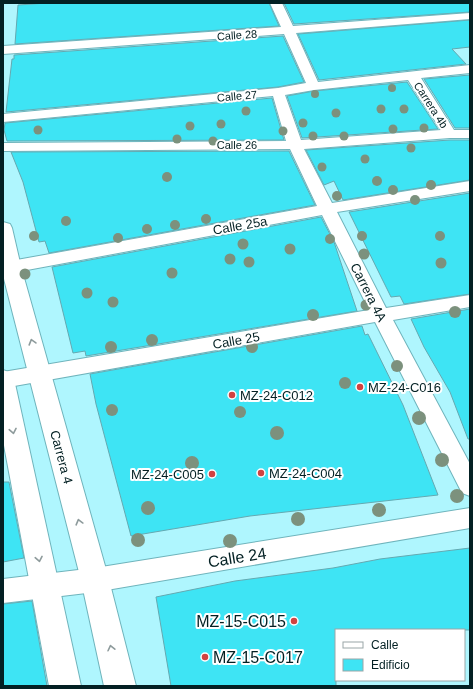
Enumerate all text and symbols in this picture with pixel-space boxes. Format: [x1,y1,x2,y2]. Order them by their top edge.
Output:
street label: Calle 28 [216,28,258,42]
street label: Carrera 4b [412,80,450,130]
street label: Calle 27 [216,88,258,104]
street label: Calle 26 [217,139,257,151]
street label: Calle 25a [212,213,269,238]
street label: Carrera 4A [347,260,390,324]
street label: Calle 25 [211,329,261,352]
one-way arrow [28,339,37,346]
place label: MZ-24-C016 [368,380,441,395]
marker: MZ-24-C016 [355,382,365,392]
place label: MZ-24-C012 [240,388,313,403]
marker: MZ-24-C012 [227,390,237,400]
one-way arrow [9,428,17,434]
street label: Carrera 4 [47,429,76,486]
place label: MZ-24-C004 [269,466,342,481]
place label: MZ-24-C005 [131,467,204,482]
marker: MZ-24-C004 [256,468,266,478]
marker: MZ-24-C005 [207,469,217,479]
one-way arrow [76,519,84,525]
street label: Calle 24 [207,544,267,570]
one-way arrow [34,556,42,562]
place label: MZ-15-C015 [196,613,286,630]
marker: MZ-15-C015 [289,616,299,626]
legend [335,629,465,681]
text: Calle [371,638,399,652]
one-way arrow [107,645,115,651]
place label: MZ-15-C017 [213,649,303,666]
marker: MZ-15-C017 [200,652,210,662]
text: Edificio [371,658,410,672]

